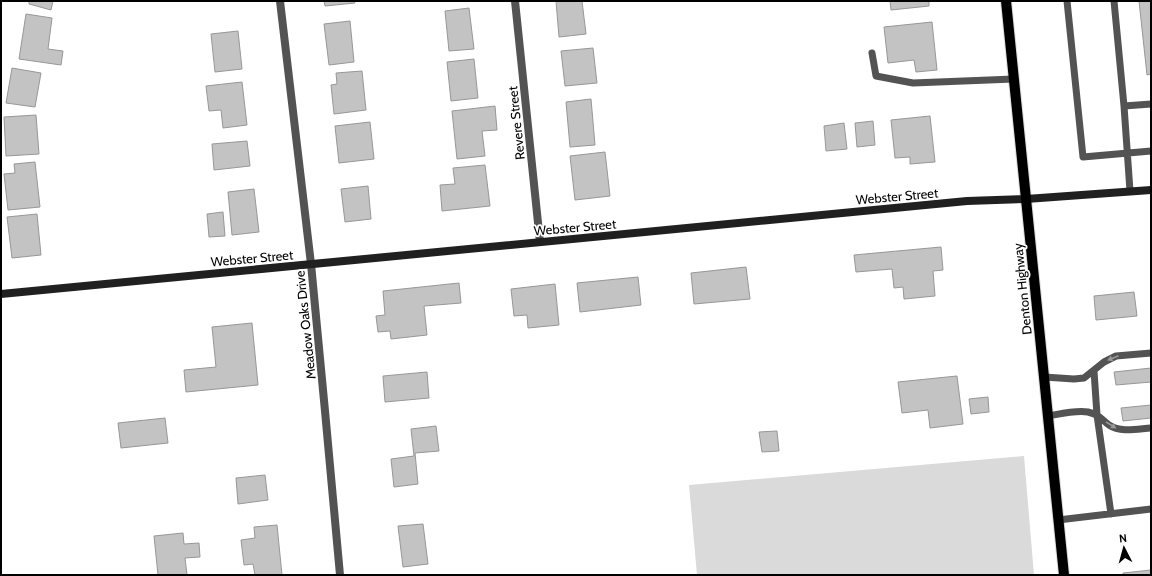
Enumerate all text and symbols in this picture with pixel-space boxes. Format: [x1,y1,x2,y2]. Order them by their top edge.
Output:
street label: Revere Street [504,85,528,161]
street label: Webster Street [855,184,939,208]
street label: Webster Street [533,215,617,239]
street label: Denton Highway [1009,242,1035,336]
street label: Webster Street [210,246,294,270]
street label: Meadow Oaks Drive [291,269,319,380]
one-way arrow [1106,356,1118,362]
one-way arrow [1105,421,1117,428]
north arrow [1104,528,1144,568]
text: N [1118,531,1128,545]

